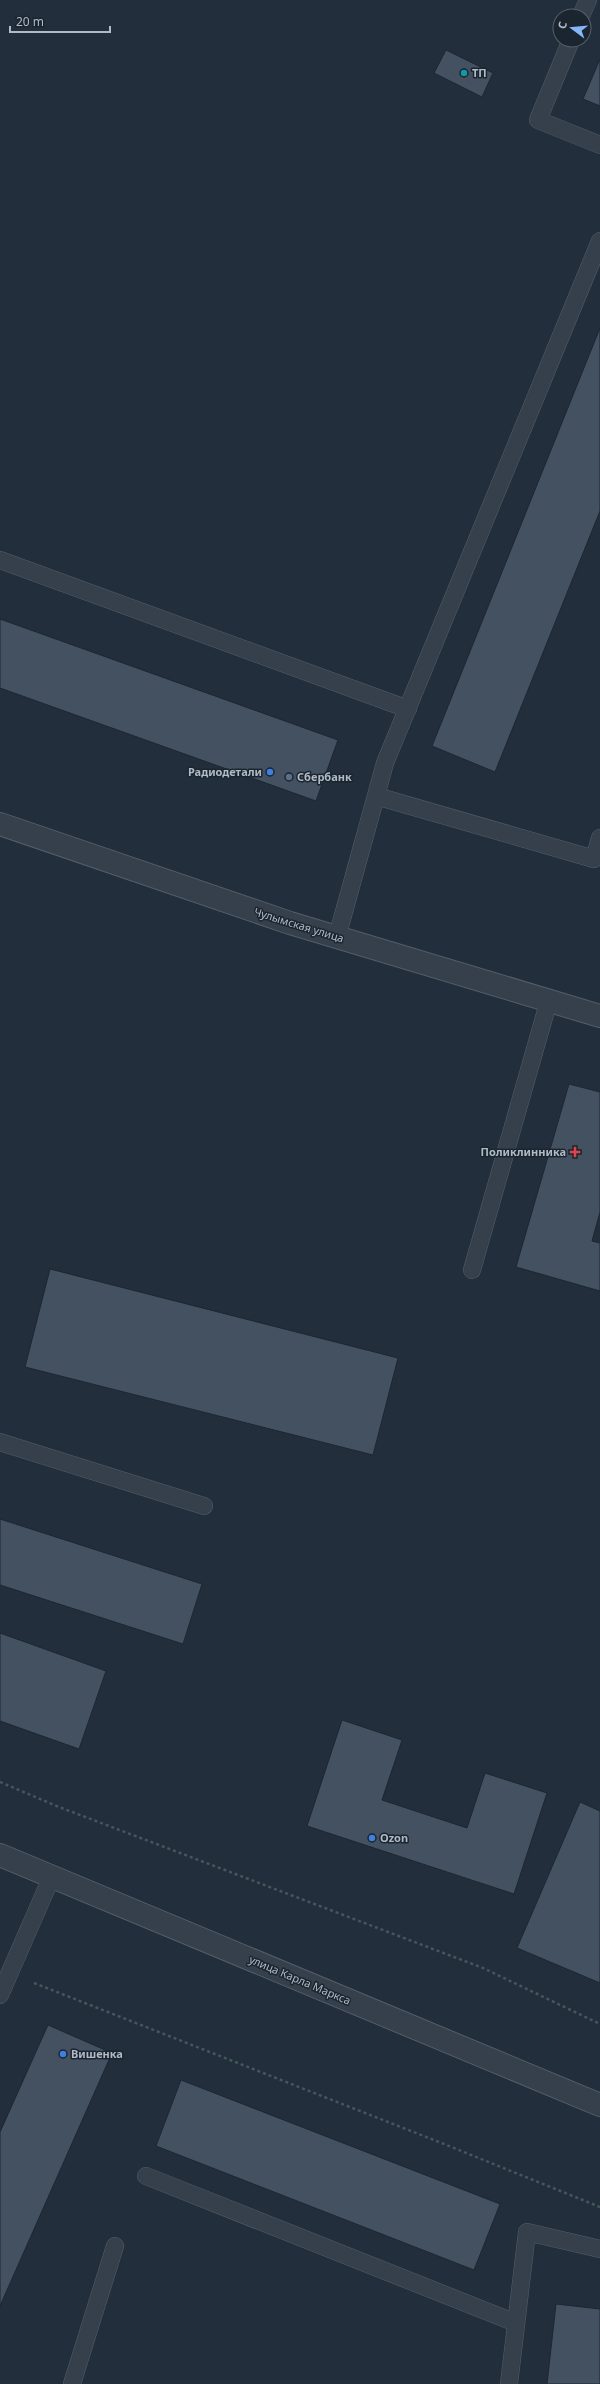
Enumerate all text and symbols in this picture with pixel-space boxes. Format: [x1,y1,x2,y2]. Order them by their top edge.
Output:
scale bar [10,8,110,34]
north arrow [552,8,592,48]
text: 20 m [16,13,44,30]
text: С [554,20,570,31]
place label: ТП [472,65,487,80]
marker: ТП [459,68,469,78]
place label: Радиодетали [188,764,262,779]
marker: Радиодетали [265,767,275,777]
place label: Сбербанк [297,769,352,784]
marker: Сбербанк [284,772,294,782]
street label: Чулымская улица [252,904,346,945]
place label: Поликлинника [481,1144,566,1159]
marker: Поликлинника [569,1146,581,1158]
place label: Ozon [380,1830,408,1845]
marker: Ozon [367,1833,377,1843]
street label: улица Карла Маркса [247,1951,353,2008]
place label: Вишенка [71,2046,123,2061]
marker: Вишенка [58,2049,68,2059]

